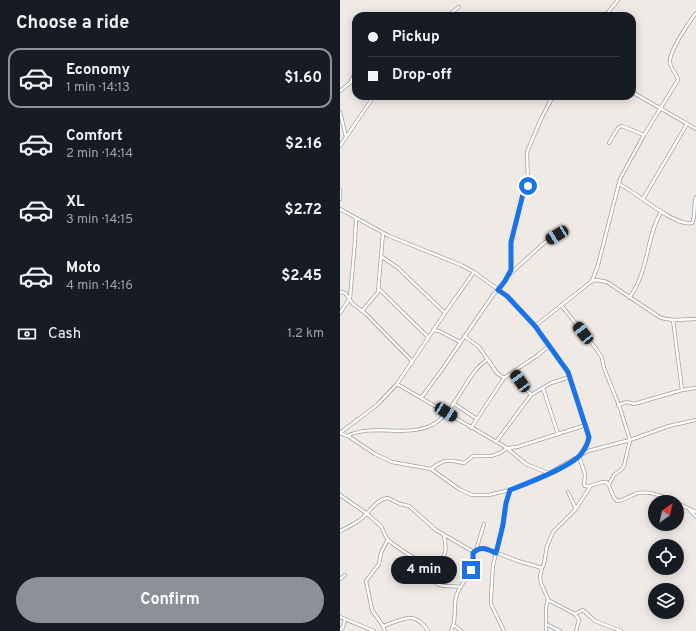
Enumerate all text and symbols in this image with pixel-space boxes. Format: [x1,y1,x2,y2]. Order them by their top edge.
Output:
text: Choose a ride [16,12,129,35]
text: Pickup [392,28,440,47]
icon: car [18,60,54,96]
text: Economy [66,61,130,80]
text: Drop-off [392,66,452,85]
text: $1.60 [284,69,322,88]
text: 1 min · 14:13 [66,80,130,96]
icon: car [18,126,54,162]
text: Comfort [66,127,123,146]
text: $2.16 [285,135,322,154]
text: 2 min · 14:14 [66,146,133,162]
route start [519,177,537,195]
icon: car [18,192,54,228]
text: XL [66,193,84,212]
text: $2.72 [284,201,322,220]
text: 3 min · 14:15 [66,212,133,228]
car [544,224,570,246]
icon: car [18,258,54,294]
text: Moto [66,259,101,278]
text: $2.45 [281,267,322,286]
text: 4 min · 14:16 [66,278,133,294]
car [571,320,595,346]
icon: cash [16,323,38,345]
text: Cash [48,325,81,344]
text: 1.2 km [287,326,324,342]
car [508,368,532,394]
car [433,401,459,423]
north arrow [648,495,684,531]
map controls [648,495,684,619]
button: locate [648,539,684,575]
callout: 4 min [391,556,457,584]
route end [462,561,480,579]
text: 4 min [407,562,441,578]
button: Confirm [16,577,324,623]
button: layers [648,583,684,619]

